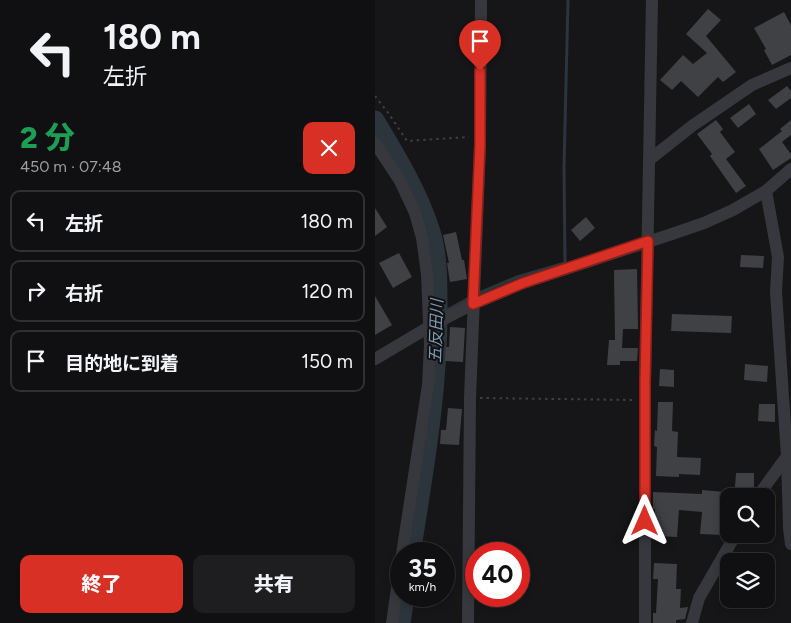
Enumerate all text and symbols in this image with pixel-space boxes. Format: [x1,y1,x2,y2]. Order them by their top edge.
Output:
text: 180 m [103,16,201,58]
icon: left [20,20,85,85]
pin [459,20,501,71]
icon: arrive [466,27,494,55]
text: 左折 [103,63,147,90]
text: 2 分 [20,119,75,156]
button: close [303,122,355,174]
text: 450 m · 07:48 [20,157,122,176]
icon: left [22,207,50,235]
text: 180 m [300,210,353,233]
text: 左折 [65,212,103,235]
icon: right [22,277,50,305]
text: 120 m [301,280,353,303]
text: 右折 [65,282,103,305]
water label: 五反田川 [425,297,447,363]
icon: arrive [22,347,50,375]
text: 150 m [301,350,353,373]
text: 目的地に到着 [65,352,179,375]
map controls [720,488,775,608]
button: search [720,488,775,543]
position arrow [618,494,670,546]
speed limit sign: 40 [465,542,530,607]
text: 35 [408,553,437,583]
button: layers [720,553,775,608]
button: 終了 [20,555,183,613]
button: 共有 [193,555,355,613]
text: km/h [409,580,436,594]

